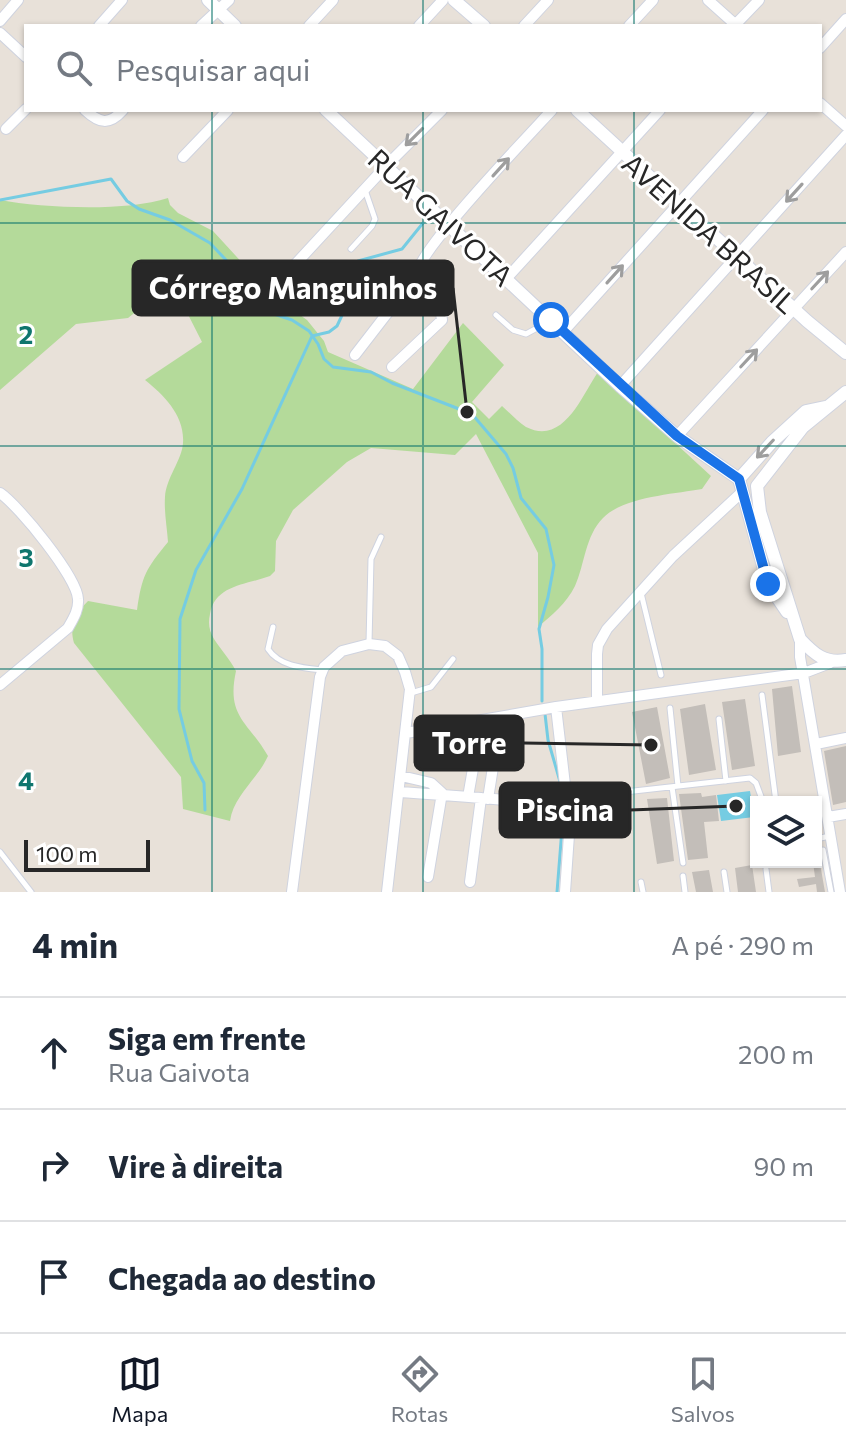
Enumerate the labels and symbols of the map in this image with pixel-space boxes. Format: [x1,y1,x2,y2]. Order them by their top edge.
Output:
one-way arrow [404,128,424,147]
street label: RUA GAIVOTA [362,141,520,293]
street label: AVENIDA BRASIL [616,146,804,320]
one-way arrow [491,157,510,177]
one-way arrow [784,183,803,203]
callout: Córrego Manguinhos [133,261,453,315]
one-way arrow [606,264,624,284]
text: Córrego Manguinhos [149,268,437,305]
one-way arrow [810,270,829,290]
route start [533,302,569,338]
text: 2 [19,318,33,349]
one-way arrow [739,348,757,368]
one-way arrow [756,439,775,459]
text: 3 [18,541,34,572]
route end [750,566,786,602]
callout: Torre [415,716,523,770]
text: Torre [431,723,507,760]
text: 4 [18,764,34,795]
callout: Piscina [500,783,630,837]
text: Piscina [516,790,614,827]
scale bar [24,836,150,872]

